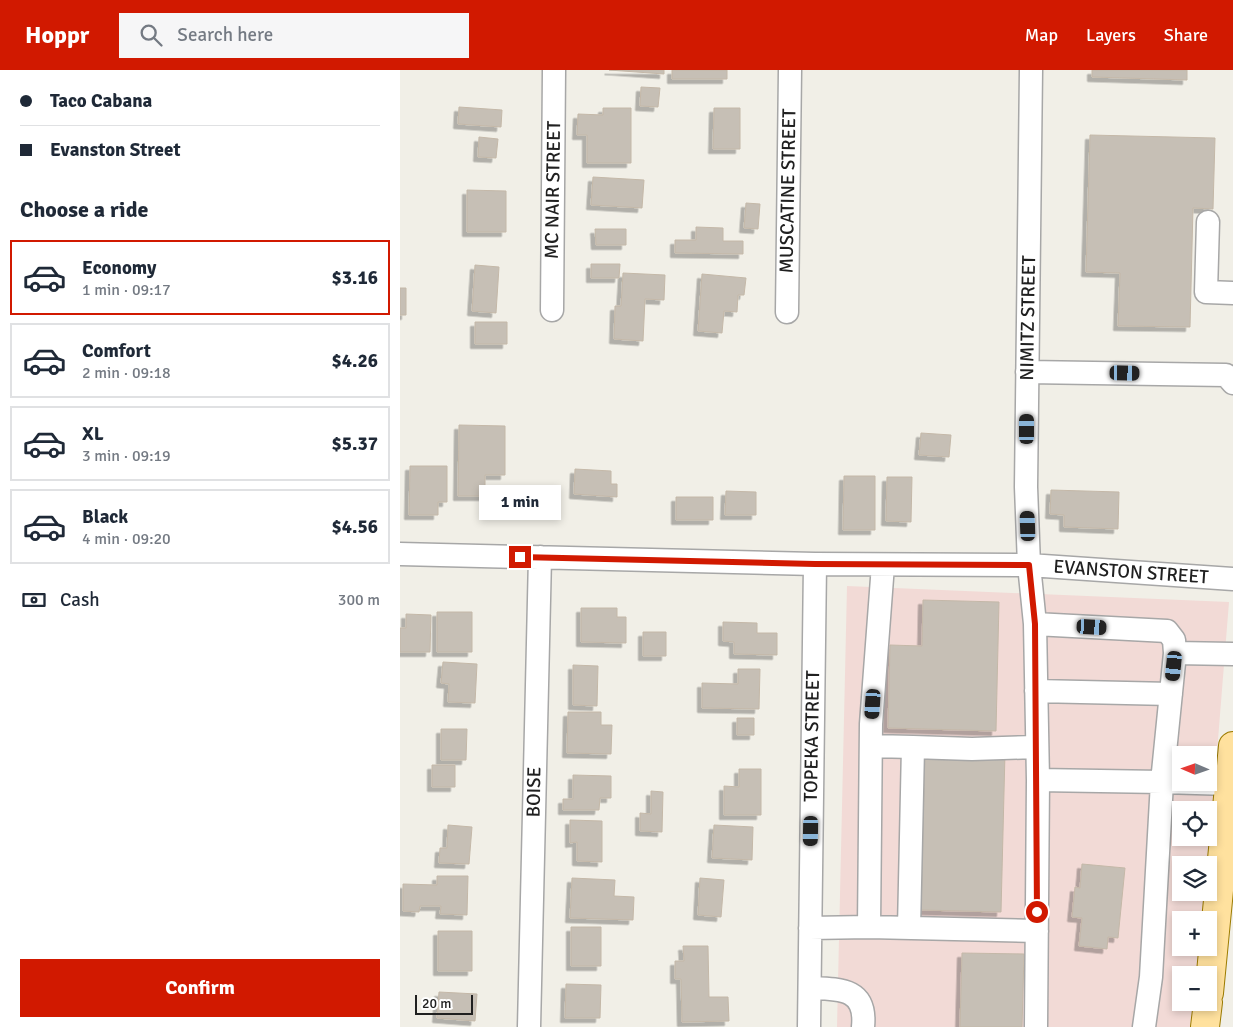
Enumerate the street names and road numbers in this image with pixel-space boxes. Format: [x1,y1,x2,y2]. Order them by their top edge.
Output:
street label: MUSCATINE STREET [775,108,801,274]
street label: MC NAIR STREET [540,120,566,259]
street label: NIMITZ STREET [1015,255,1041,381]
street label: EVANSTON STREET [1053,555,1210,589]
street label: TOPEKA STREET [799,669,825,802]
street label: BOISE [522,766,546,818]

